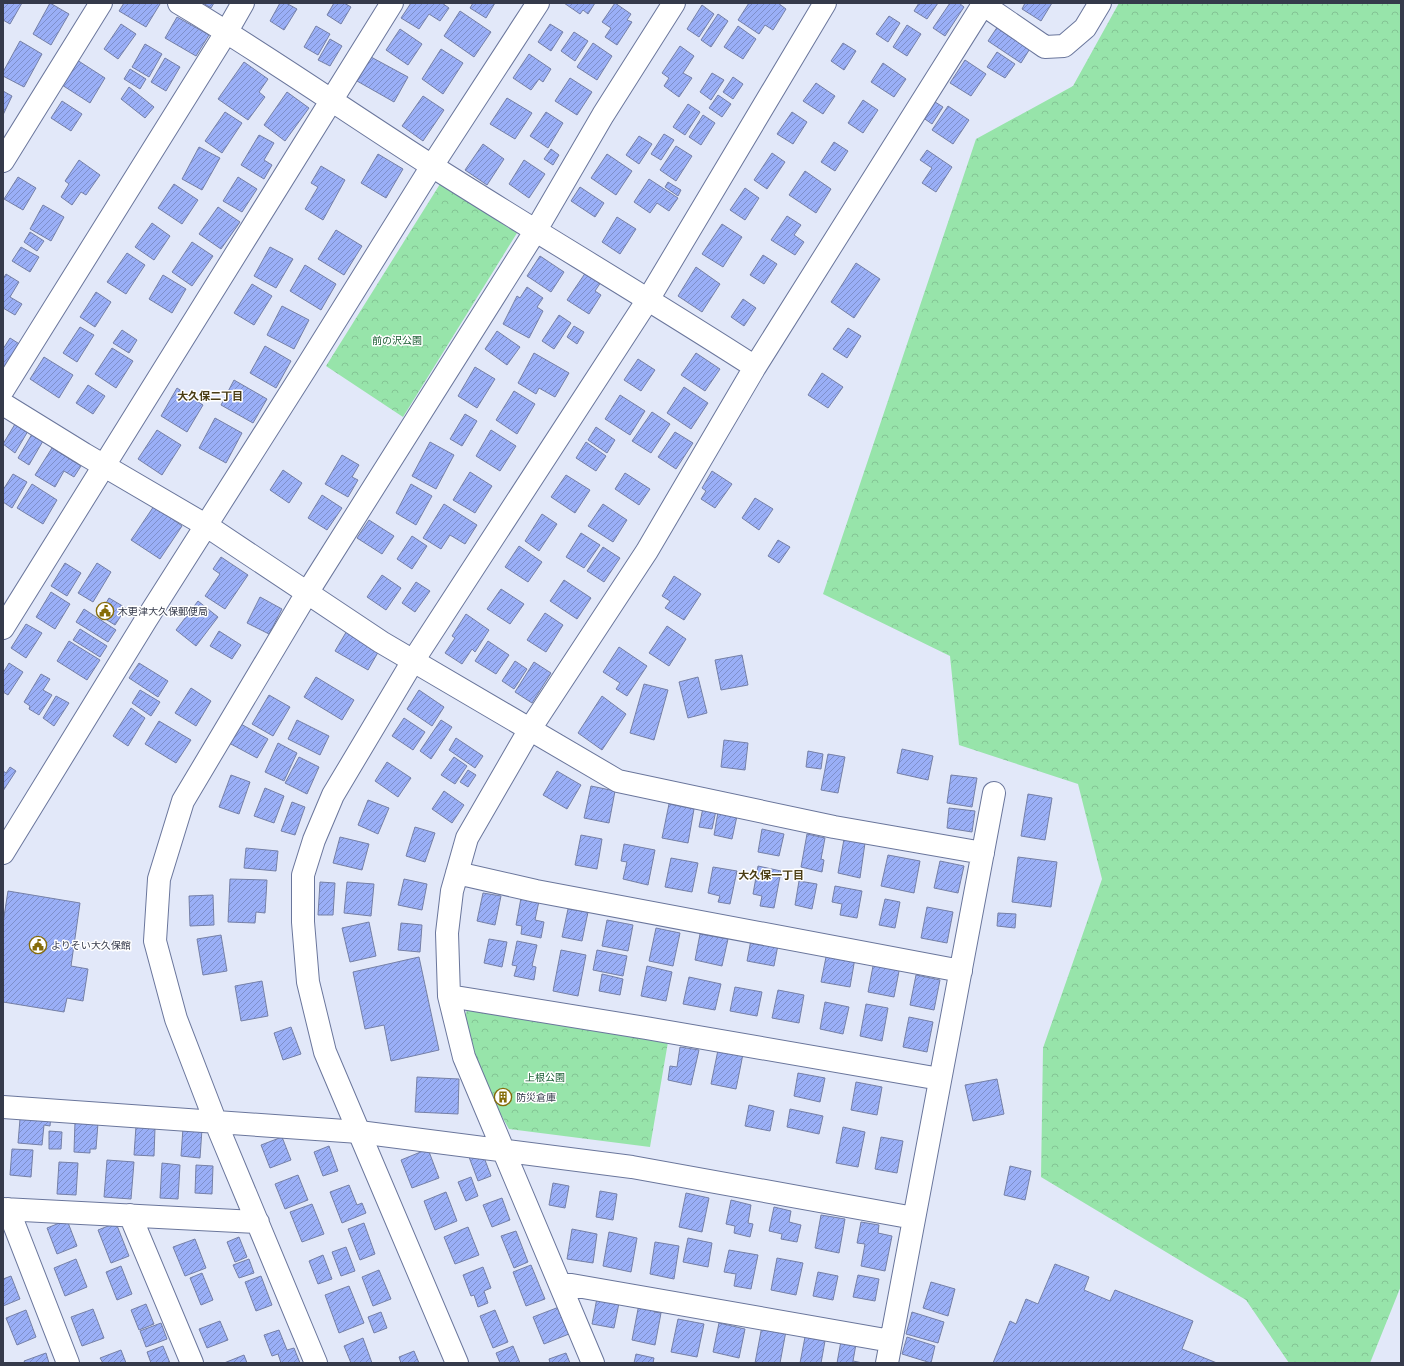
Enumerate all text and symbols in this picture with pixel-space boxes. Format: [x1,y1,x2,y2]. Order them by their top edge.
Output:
park label: 前の沢公園 [372,335,422,346]
district label: 大久保二丁目 [177,390,243,402]
public building icon: 木更津大久保郵便局 [95,601,115,621]
place label: 木更津大久保郵便局 [118,606,208,617]
district label: 大久保一丁目 [738,869,804,881]
public building icon: よりそい大久保館 [28,935,48,955]
place label: よりそい大久保館 [51,940,131,951]
park label: 上根公園 [525,1072,565,1083]
building icon: 防災倉庫 [493,1087,513,1107]
place label: 防災倉庫 [516,1092,556,1103]

